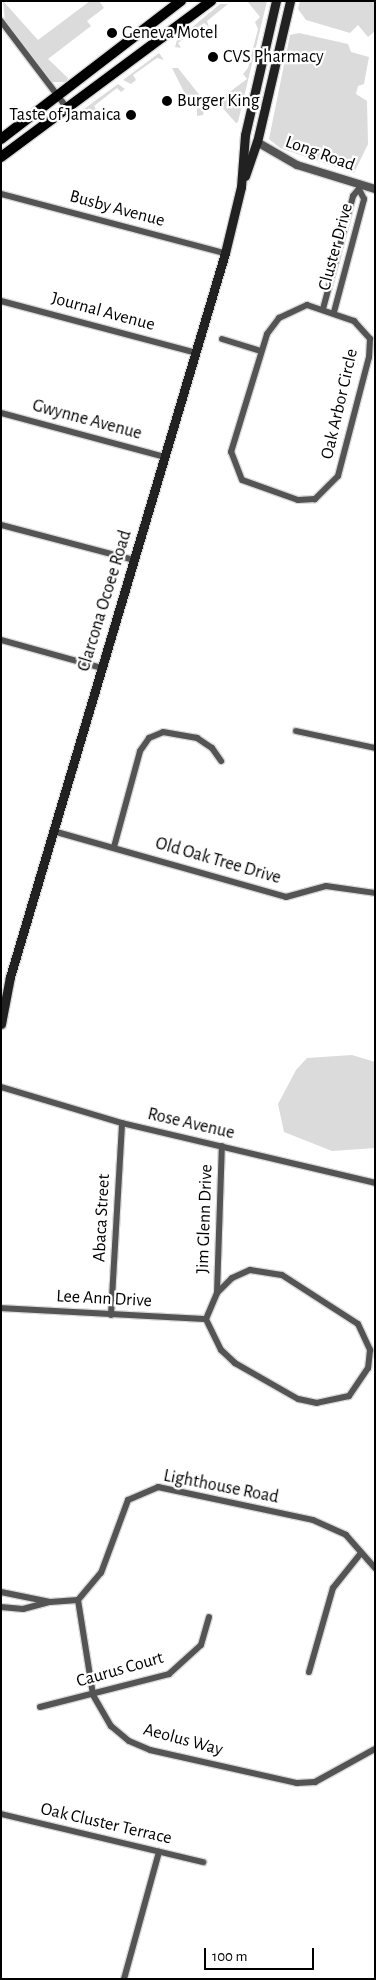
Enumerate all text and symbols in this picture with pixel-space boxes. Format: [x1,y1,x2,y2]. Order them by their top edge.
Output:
place label: Geneva Motel [122,22,218,44]
marker: Geneva Motel [106,27,118,39]
place label: CVS Pharmacy [223,46,324,68]
marker: CVS Pharmacy [207,51,219,63]
place label: Burger King [177,90,260,112]
marker: Burger King [161,95,173,107]
place label: Taste of Jamaica [9,104,121,126]
marker: Taste of Jamaica [125,109,137,121]
street label: Long Road [282,131,358,177]
street label: Busby Avenue [67,186,167,232]
street label: Cluster Drive [314,201,358,293]
street label: Journal Avenue [49,288,157,336]
street label: Oak Arbor Circle [317,347,363,461]
street label: Gwynne Avenue [30,395,144,445]
street label: Clarcona Ocoee Road [73,528,137,674]
street label: Old Oak Tree Drive [153,833,283,889]
street label: Rose Avenue [145,1104,237,1144]
street label: Jim Glenn Drive [192,1164,218,1274]
street label: Abaca Street [89,1173,115,1263]
street label: Lee Ann Drive [56,1286,152,1312]
street label: Lighthouse Road [162,1465,280,1509]
street label: Caurus Court [74,1647,166,1693]
street label: Aeolus Way [141,1719,225,1761]
street label: Oak Cluster Terrace [38,1798,174,1850]
scale bar [206,1938,316,1970]
text: 100 m [212,1949,247,1964]

